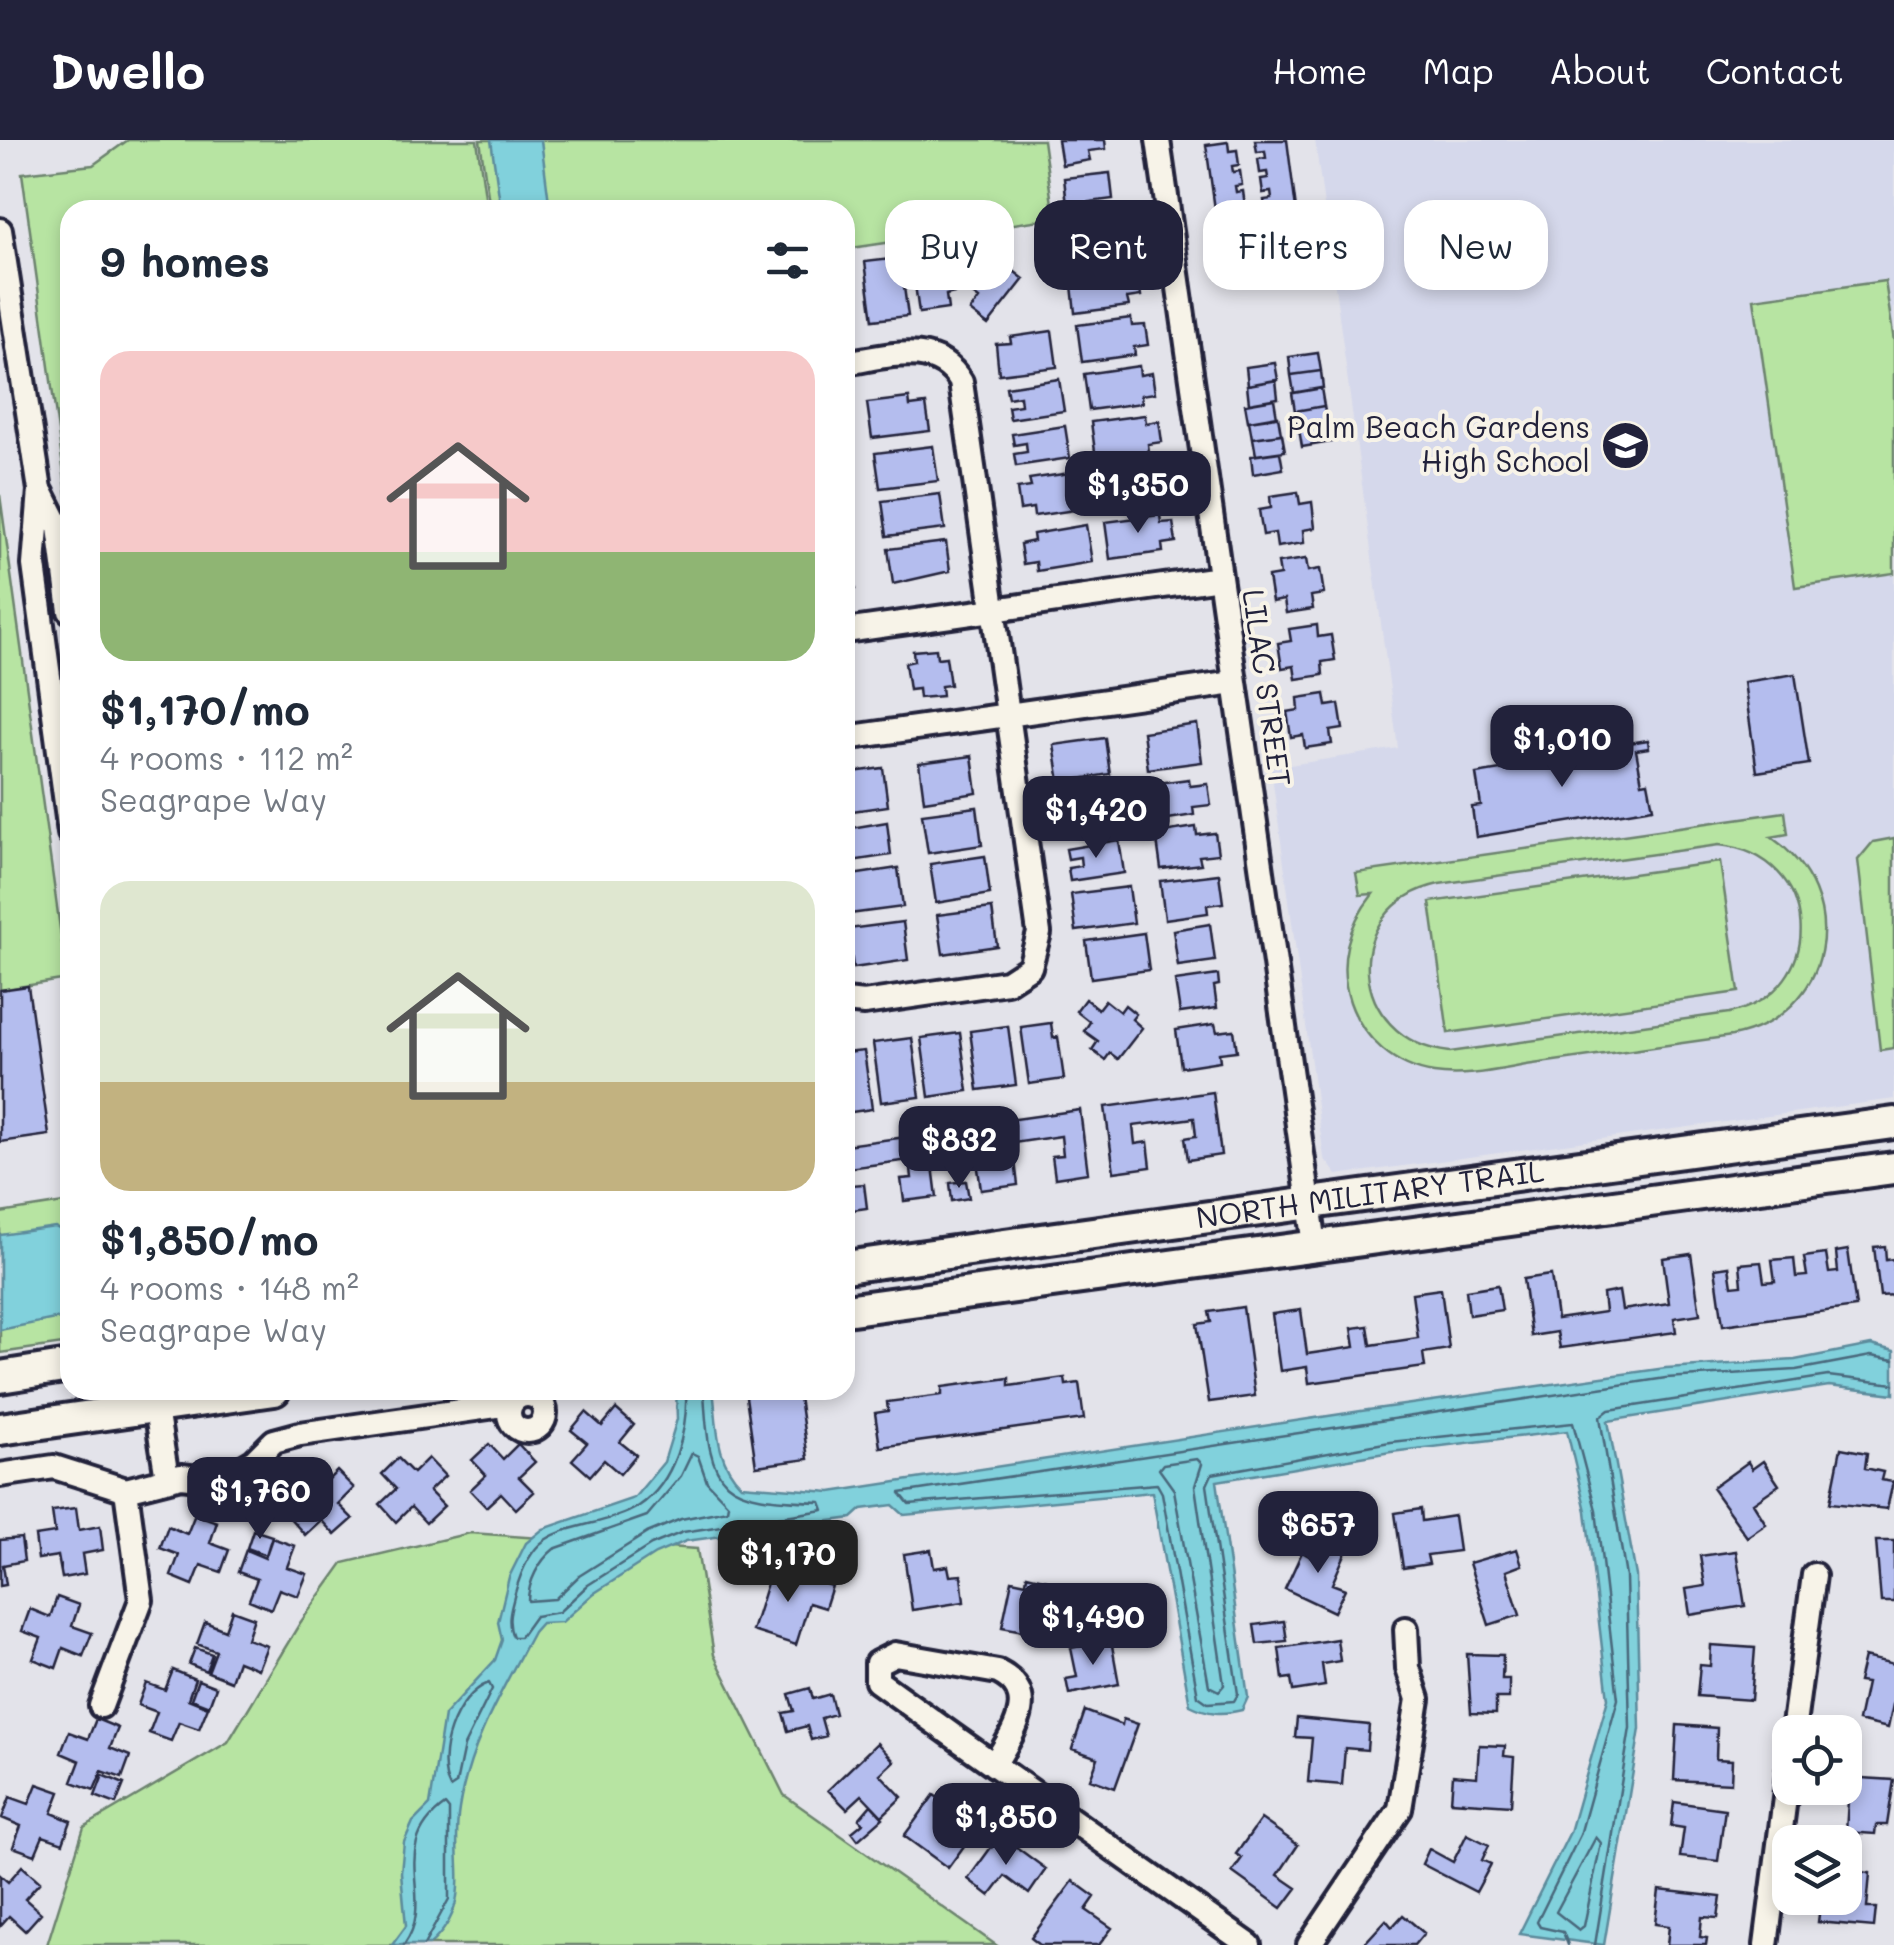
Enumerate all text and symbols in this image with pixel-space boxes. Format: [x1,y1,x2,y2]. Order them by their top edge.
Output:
text: Dwello [50,39,205,101]
text: Home [1272,47,1368,93]
text: Map [1423,47,1494,93]
text: About [1549,47,1651,93]
text: Contact [1706,47,1844,93]
chip: Buy [885,200,1014,290]
chip: Rent [1034,200,1183,290]
chip: Filters [1203,200,1384,290]
chip: New [1404,200,1548,290]
text: 9 homes [100,233,270,288]
icon: filters [760,233,815,288]
place label: Palm Beach Gardens High School [1287,406,1590,480]
icon: home [368,416,548,596]
school or university icon: Palm Beach Gardens High School [1599,419,1651,471]
pin: $1,350 [1057,451,1219,536]
text: $1,350 [1087,462,1189,504]
street label: LILAC STREET [1234,587,1302,789]
text: $1,170/mo [100,681,310,736]
pin: $1,010 [1481,705,1643,790]
text: $1,010 [1512,716,1612,758]
text: 4 rooms · 112 m² [100,736,353,778]
pin: $1,420 [1015,776,1177,861]
text: Seagrape Way [100,778,327,820]
text: $1,420 [1045,787,1147,829]
icon: home [368,946,548,1126]
pin: $832 [900,1106,1018,1191]
text: $832 [921,1117,997,1159]
street label: NORTH MILITARY TRAIL [1193,1149,1546,1237]
text: $1,850/mo [100,1211,318,1266]
text: 4 rooms · 148 m² [100,1266,359,1308]
text: Seagrape Way [100,1308,327,1350]
pin: $1,760 [179,1457,341,1542]
text: $1,760 [209,1468,311,1510]
pin: $657 [1259,1491,1377,1576]
text: $657 [1280,1502,1356,1544]
pin: $1,170 [707,1520,869,1605]
text: $1,170 [740,1531,836,1573]
pin: $1,490 [1012,1583,1174,1668]
text: $1,490 [1041,1594,1145,1636]
map controls [1772,1715,1862,1915]
button: locate [1772,1715,1862,1805]
pin: $1,850 [925,1783,1087,1868]
text: $1,850 [955,1794,1057,1836]
button: layers [1772,1825,1862,1915]

